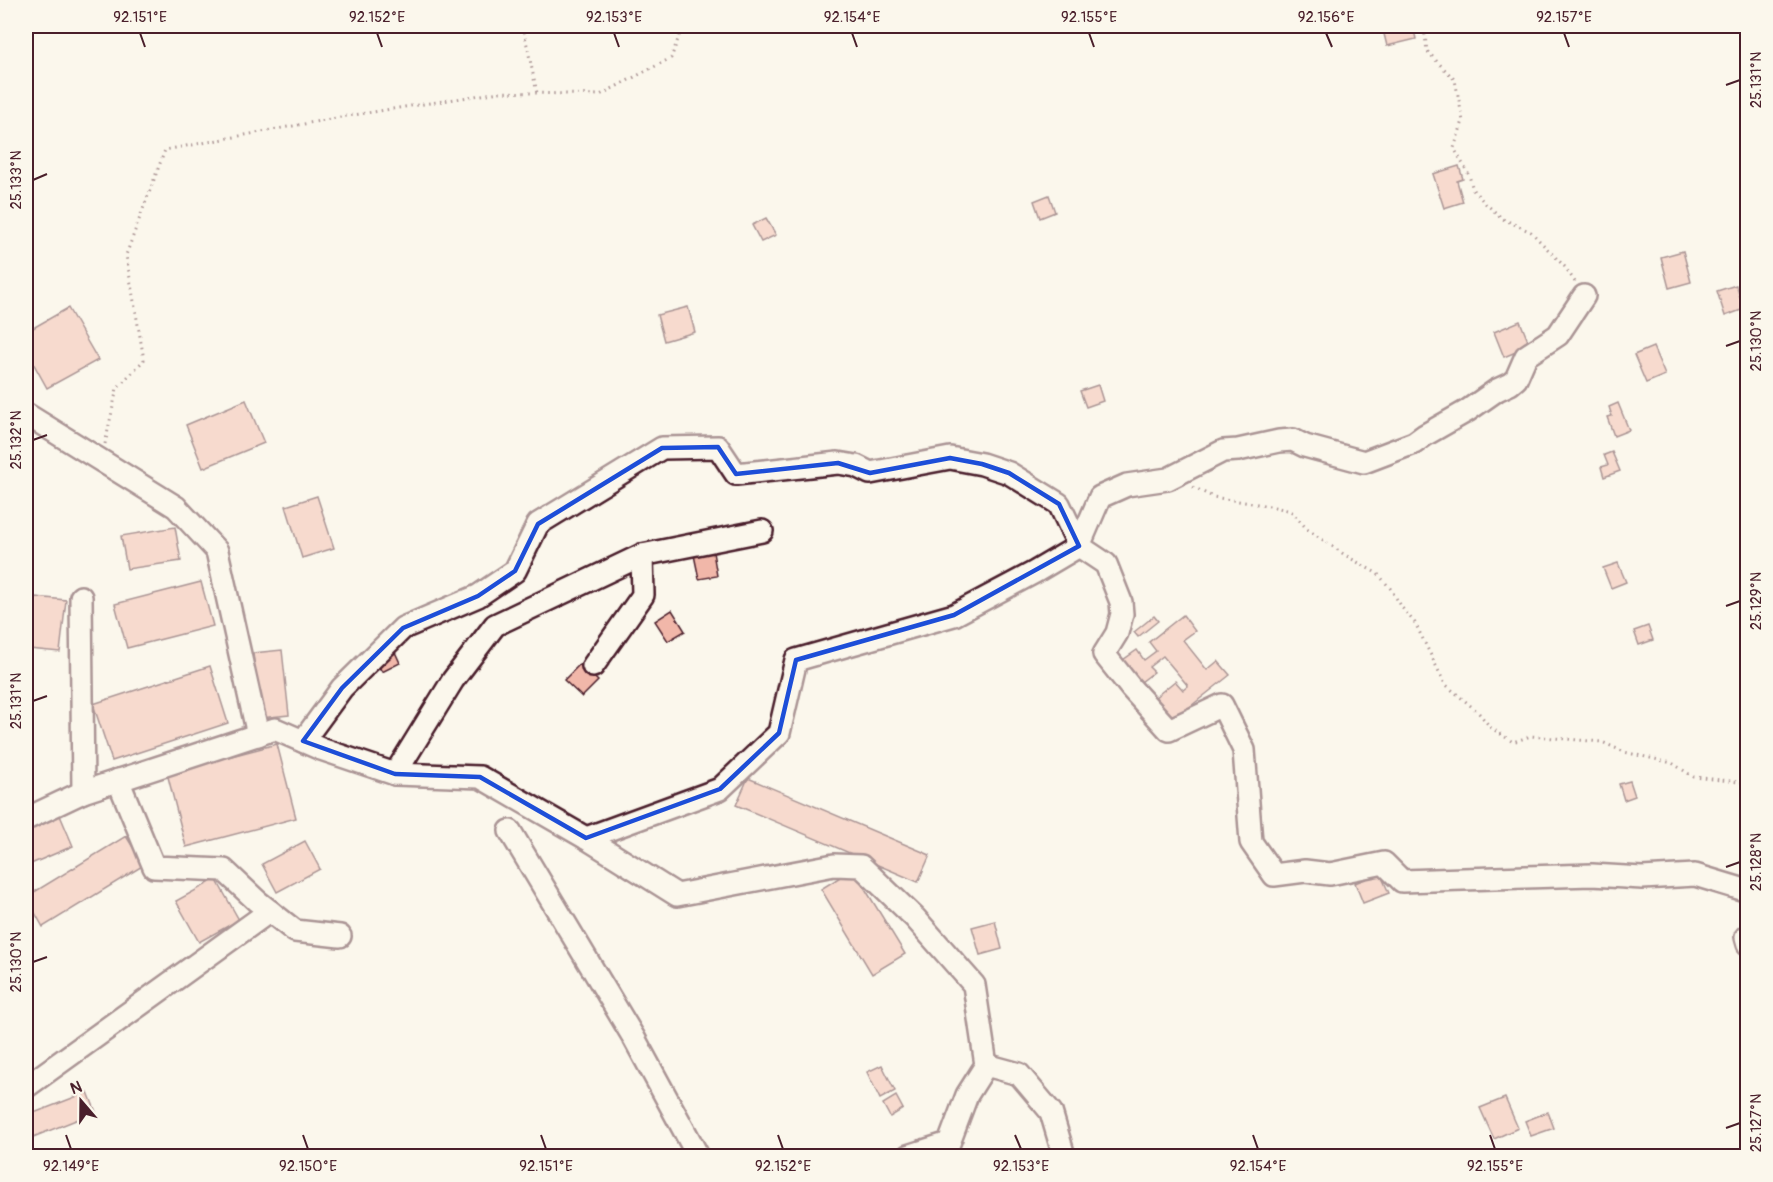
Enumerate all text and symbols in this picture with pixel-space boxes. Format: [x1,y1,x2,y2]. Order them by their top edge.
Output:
text: 92.151°E [113,8,167,27]
text: 92.152°E [349,8,405,27]
text: 92.153°E [586,8,642,27]
text: 92.154°E [824,8,880,27]
text: 92.155°E [1061,8,1117,27]
text: 92.156°E [1298,8,1354,27]
text: 92.157°E [1536,8,1592,27]
text: 25.131°N [1747,52,1766,108]
text: 25.133°N [7,150,26,210]
text: 25.130°N [1747,311,1766,372]
text: 25.132°N [7,410,26,470]
text: 25.129°N [1747,572,1766,630]
text: 25.131°N [7,673,26,729]
text: 25.128°N [1747,833,1766,891]
text: 25.130°N [7,932,26,993]
north arrow [51,1071,111,1131]
text: N [68,1077,85,1099]
text: 25.127°N [1747,1094,1766,1152]
text: 92.149°E [43,1157,99,1176]
text: 92.150°E [279,1157,337,1176]
text: 92.151°E [519,1157,573,1176]
text: 92.152°E [755,1157,811,1176]
text: 92.153°E [993,1157,1049,1176]
text: 92.154°E [1230,1157,1286,1176]
text: 92.155°E [1467,1157,1523,1176]

